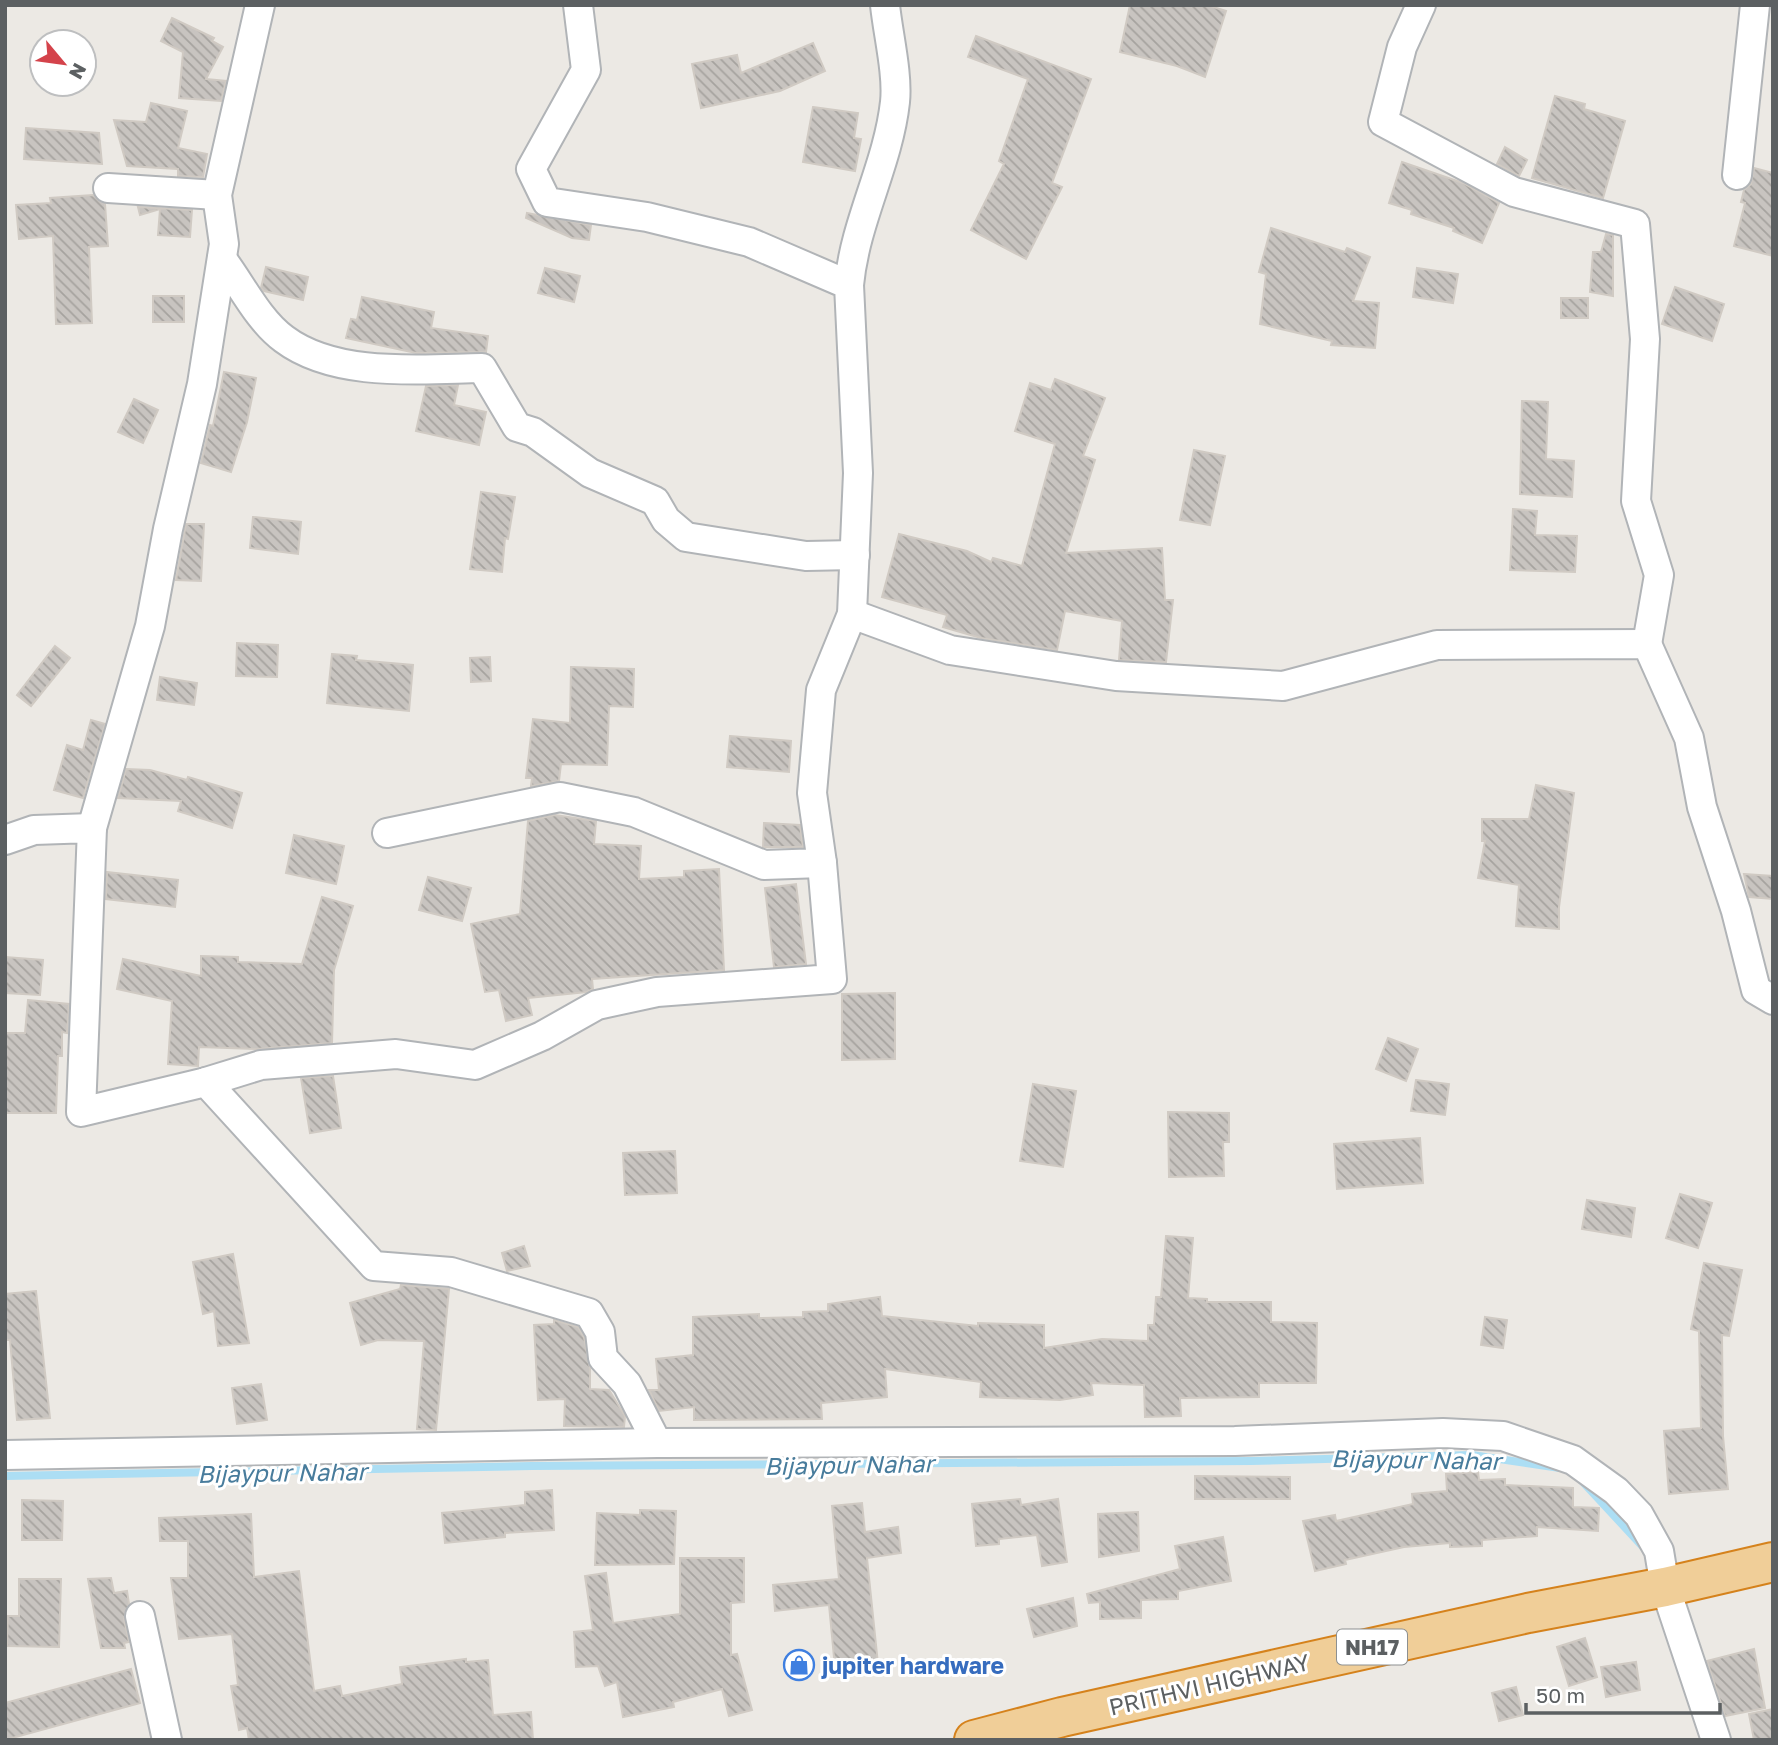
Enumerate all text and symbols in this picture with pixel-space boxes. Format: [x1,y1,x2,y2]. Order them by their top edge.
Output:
north arrow [28,28,98,98]
text: N [65,60,92,83]
water label: Bijaypur Nahar [1331,1443,1505,1476]
water label: Bijaypur Nahar [764,1448,938,1481]
water label: Bijaypur Nahar [197,1456,371,1489]
road number: NH17 [1337,1630,1407,1664]
street label: PRITHVI HIGHWAY [1106,1647,1312,1721]
shop icon: jupiter hardware [782,1648,816,1682]
place label: jupiter hardware [821,1651,1004,1679]
scale bar [1526,1672,1720,1716]
text: 50 m [1536,1682,1585,1708]

